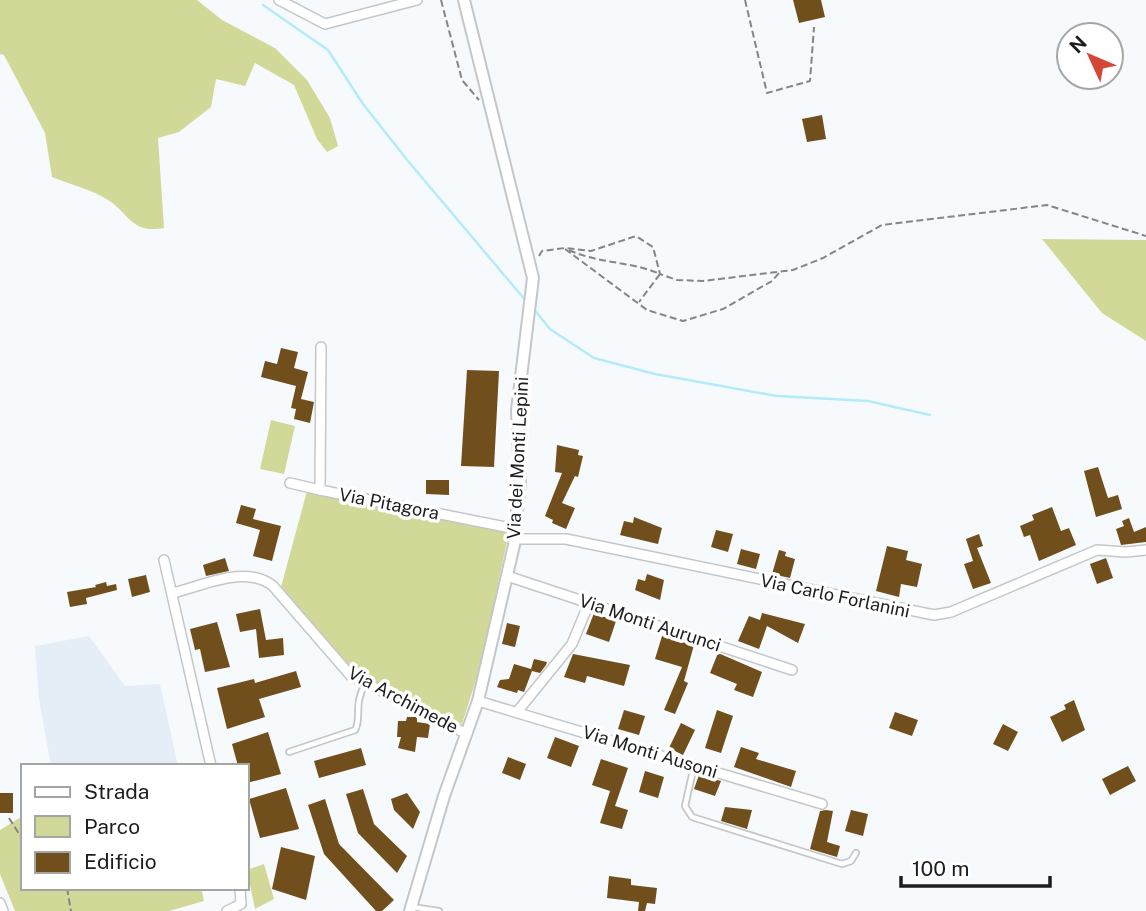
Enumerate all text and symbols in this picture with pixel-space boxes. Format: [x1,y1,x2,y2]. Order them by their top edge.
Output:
north arrow [1055,21,1125,91]
text: N [1065,31,1091,57]
street label: Via dei Monti Lepini [503,376,532,540]
street label: Via Pitagora [337,484,441,523]
street label: Via Carlo Forlanini [758,569,912,622]
street label: Via Monti Aurunci [577,590,724,655]
street label: Via Archimede [344,662,462,737]
street label: Via Monti Ausoni [580,721,720,782]
legend [21,764,248,890]
text: Strada [84,779,149,804]
text: Parco [84,814,140,839]
scale bar [901,844,1050,888]
text: Edificio [84,849,157,874]
text: 100 m [912,856,969,881]

